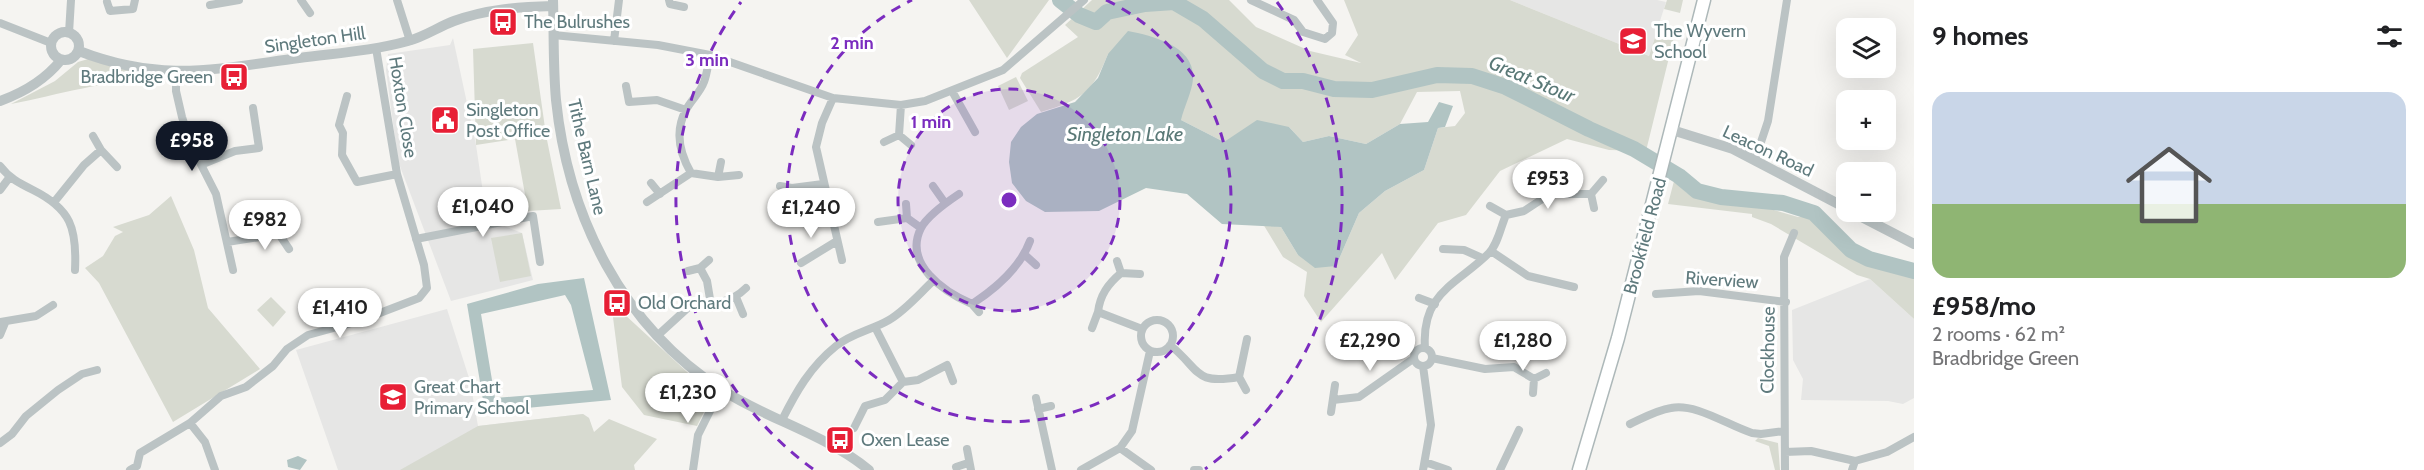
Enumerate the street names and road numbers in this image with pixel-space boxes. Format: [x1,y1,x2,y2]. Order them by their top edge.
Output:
street label: Singleton Hill [263,22,368,58]
street label: Hoxton Close [384,55,422,159]
street label: Tithe Barn Lane [563,97,611,217]
street label: Leacon Road [1719,120,1817,182]
street label: Brookfield Road [1619,175,1671,297]
street label: Riverview [1685,266,1759,294]
street label: Clockhouse [1756,306,1780,394]

